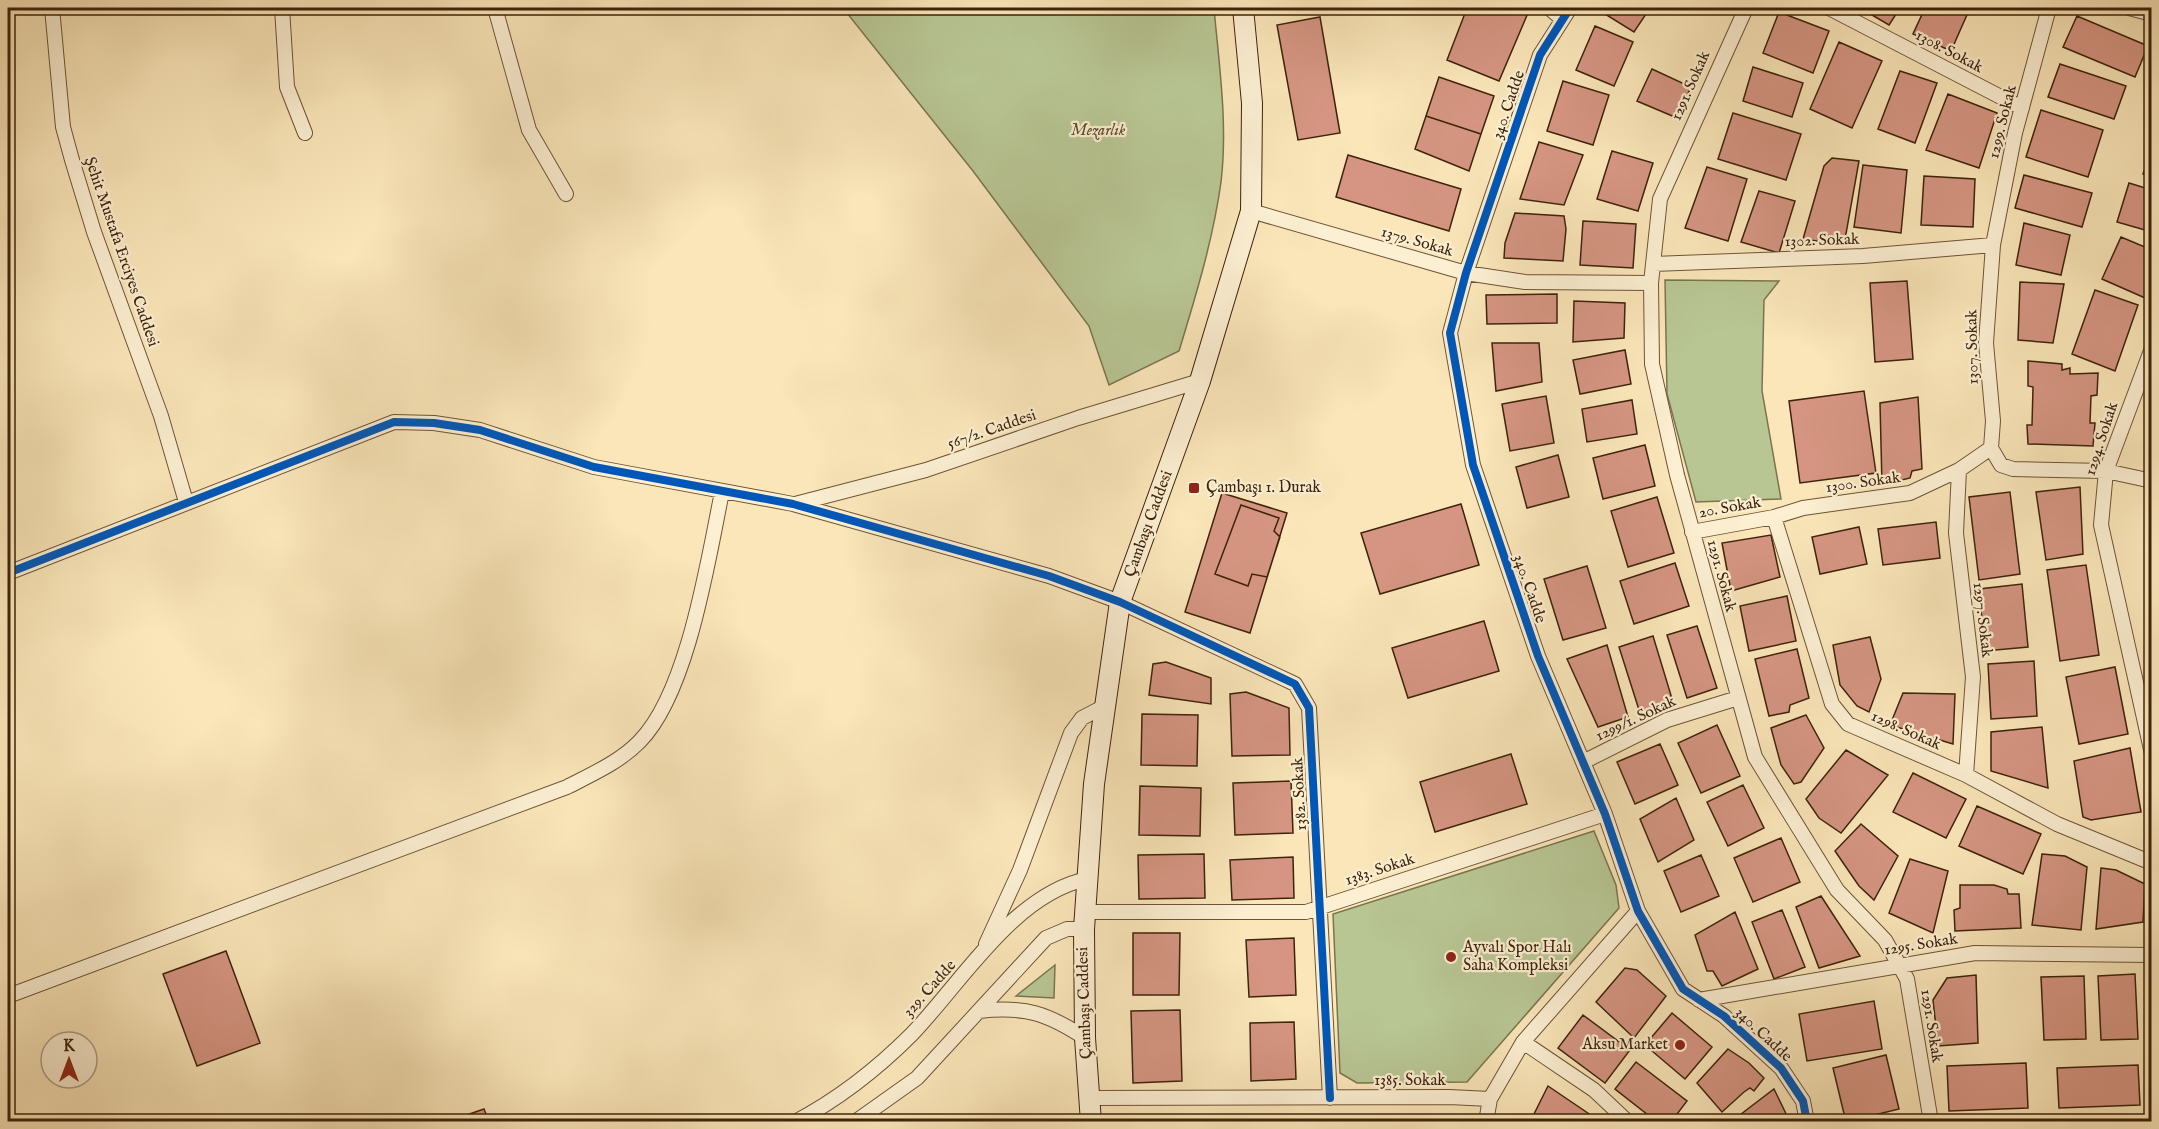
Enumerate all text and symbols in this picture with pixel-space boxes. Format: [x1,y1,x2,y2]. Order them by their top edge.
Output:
street label: 1308. Sokak [1912,26,1987,78]
street label: 1291. Sokak [1667,48,1715,124]
street label: 340. Cadde [1488,68,1530,142]
street label: 1299. Sokak [1984,83,2022,161]
park label: Mezarlık [1071,121,1126,141]
street label: Şehit Mustafa Erciyes Caddesi [79,154,163,350]
street label: 1379. Sokak [1379,222,1456,262]
street label: 1302. Sokak [1784,230,1860,252]
street label: 1307. Sokak [1962,309,1984,385]
street label: 1294. Sokak [2081,399,2123,478]
street label: 567/2. Caddesi [945,406,1039,454]
street label: Çambaşı Caddesi [1120,468,1178,580]
street label: 1300. Sokak [1824,468,1902,498]
place label: Çambaşı 1. Durak [1206,478,1321,498]
marker: Çambaşı 1. Durak [1187,481,1201,495]
street label: 20. Sokak [1697,493,1763,523]
street label: 1291. Sokak [1702,538,1740,615]
street label: 340. Cadde [1508,552,1550,626]
street label: 1297. Sokak [1967,581,1997,659]
street label: 1299/1. Sokak [1593,691,1680,746]
street label: 1298. Sokak [1868,707,1944,755]
street label: 1382. Sokak [1288,756,1312,831]
street label: 1383. Sokak [1343,849,1418,891]
street label: 1295. Sokak [1883,929,1960,961]
place label: Ayvalı Spor Halı Saha Kompleksi [1462,938,1572,976]
street label: Çambaşı Caddesi [1073,947,1097,1059]
marker: Ayvalı Spor Halı Saha Kompleksi [1444,950,1458,964]
street label: 329. Cadde [899,956,961,1022]
street label: 1291. Sokak [1915,988,1947,1065]
street label: 340. Cadde [1730,1003,1796,1067]
north arrow [39,1030,99,1090]
place label: Aksu Market [1581,1035,1669,1055]
text: K [63,1037,76,1057]
marker: Aksu Market [1673,1038,1687,1052]
street label: 1385. Sokak [1374,1071,1446,1091]

